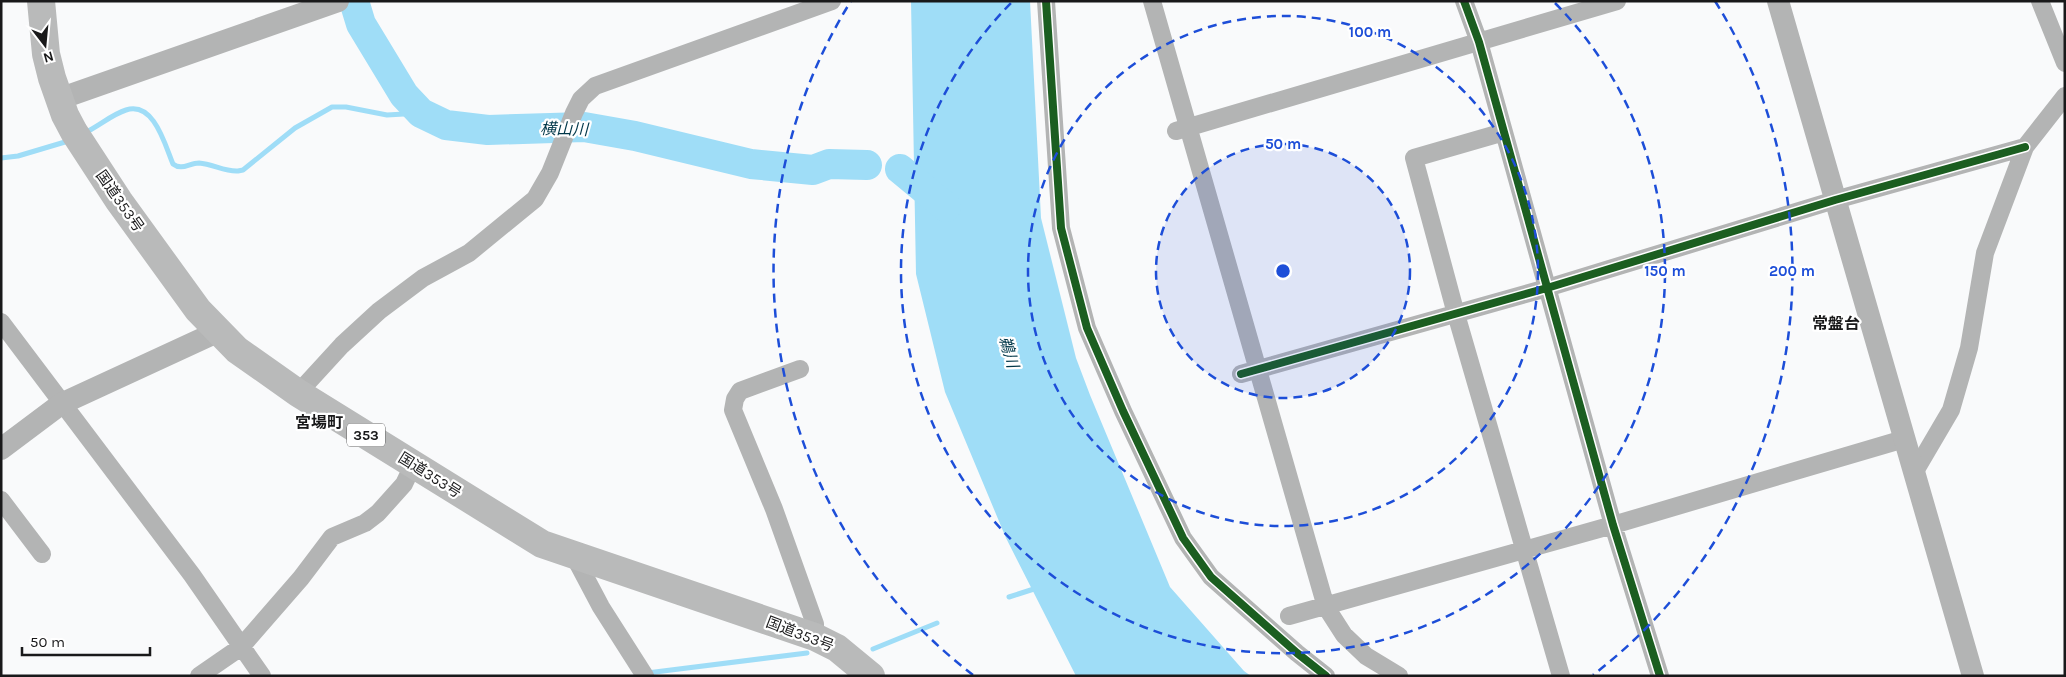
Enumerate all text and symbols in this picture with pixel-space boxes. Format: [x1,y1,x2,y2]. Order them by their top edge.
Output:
north arrow [20,20,70,70]
text: 100 m [1349,23,1391,41]
text: N [41,47,56,67]
water label: 横山川 [540,119,590,139]
text: 50 m [1265,135,1301,153]
street label: 国道353号 [92,167,148,235]
centre of rings [1274,262,1292,280]
text: 150 m [1644,262,1686,280]
text: 200 m [1769,262,1815,280]
district label: 常盤台 [1812,314,1860,333]
water label: 鵜川 [995,334,1023,372]
district label: 宮場町 [295,413,343,432]
road number: 353 [347,424,385,446]
street label: 国道353号 [395,449,465,501]
street label: 国道353号 [764,613,836,655]
scale bar [22,624,150,656]
text: 50 m [30,633,65,651]

